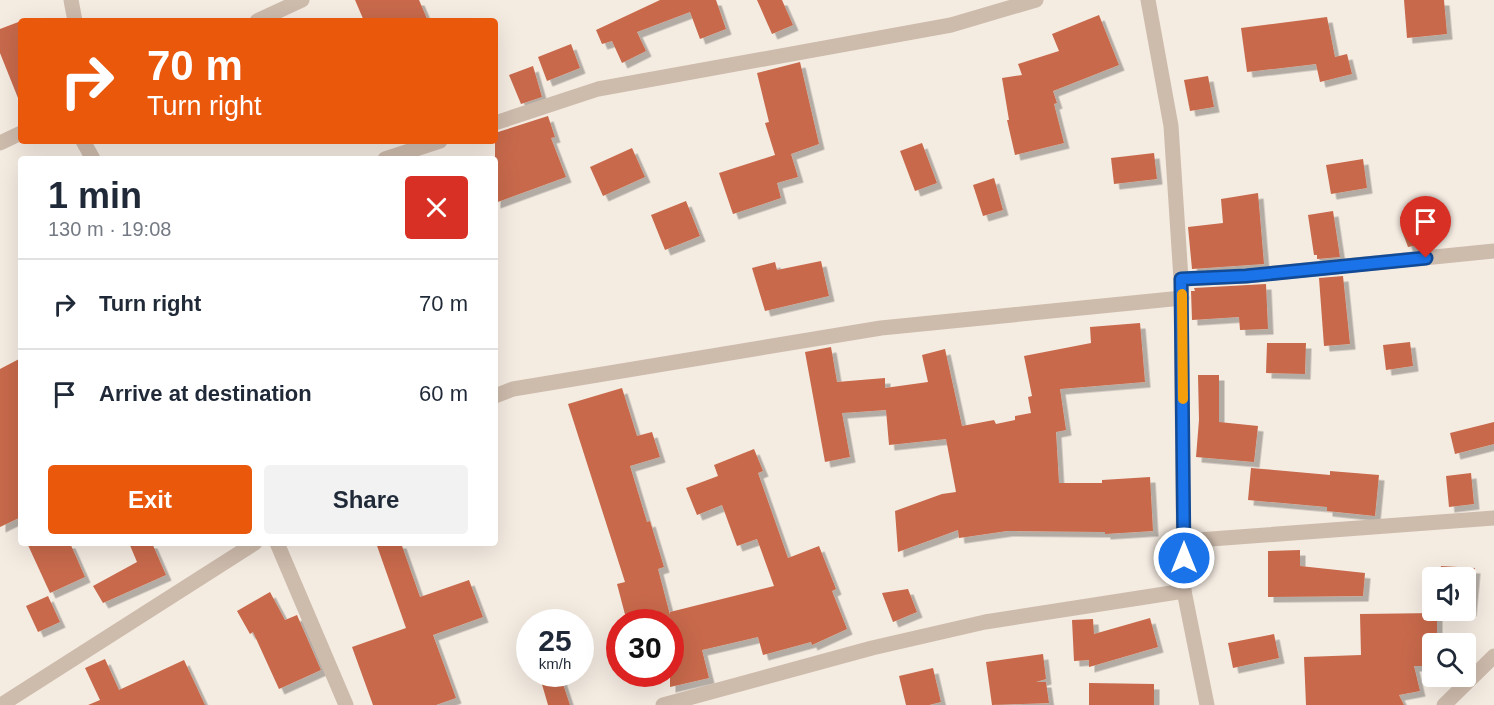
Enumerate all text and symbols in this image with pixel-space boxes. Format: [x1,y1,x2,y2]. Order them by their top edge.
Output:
icon: right [48,42,126,120]
text: 70 m [147,42,243,89]
text: Turn right [147,91,262,121]
text: 1 min [48,175,142,216]
button: close [405,176,468,239]
pin [1400,196,1451,258]
icon: arrive [1409,205,1442,238]
text: 130 m · 19:08 [48,218,171,240]
icon: right [48,288,81,321]
text: Turn right [99,291,201,316]
text: 70 m [419,291,468,316]
icon: arrive [48,378,81,411]
text: Arrive at destination [99,381,312,406]
text: 60 m [419,381,468,406]
button: Exit [48,465,252,534]
button: Share [264,465,468,534]
position arrow [1152,526,1216,590]
map controls [1422,567,1476,687]
button: sound [1422,567,1476,621]
speed limit sign: 30 [606,609,684,687]
text: 25 [538,624,572,657]
button: search [1422,633,1476,687]
text: km/h [539,655,571,672]

